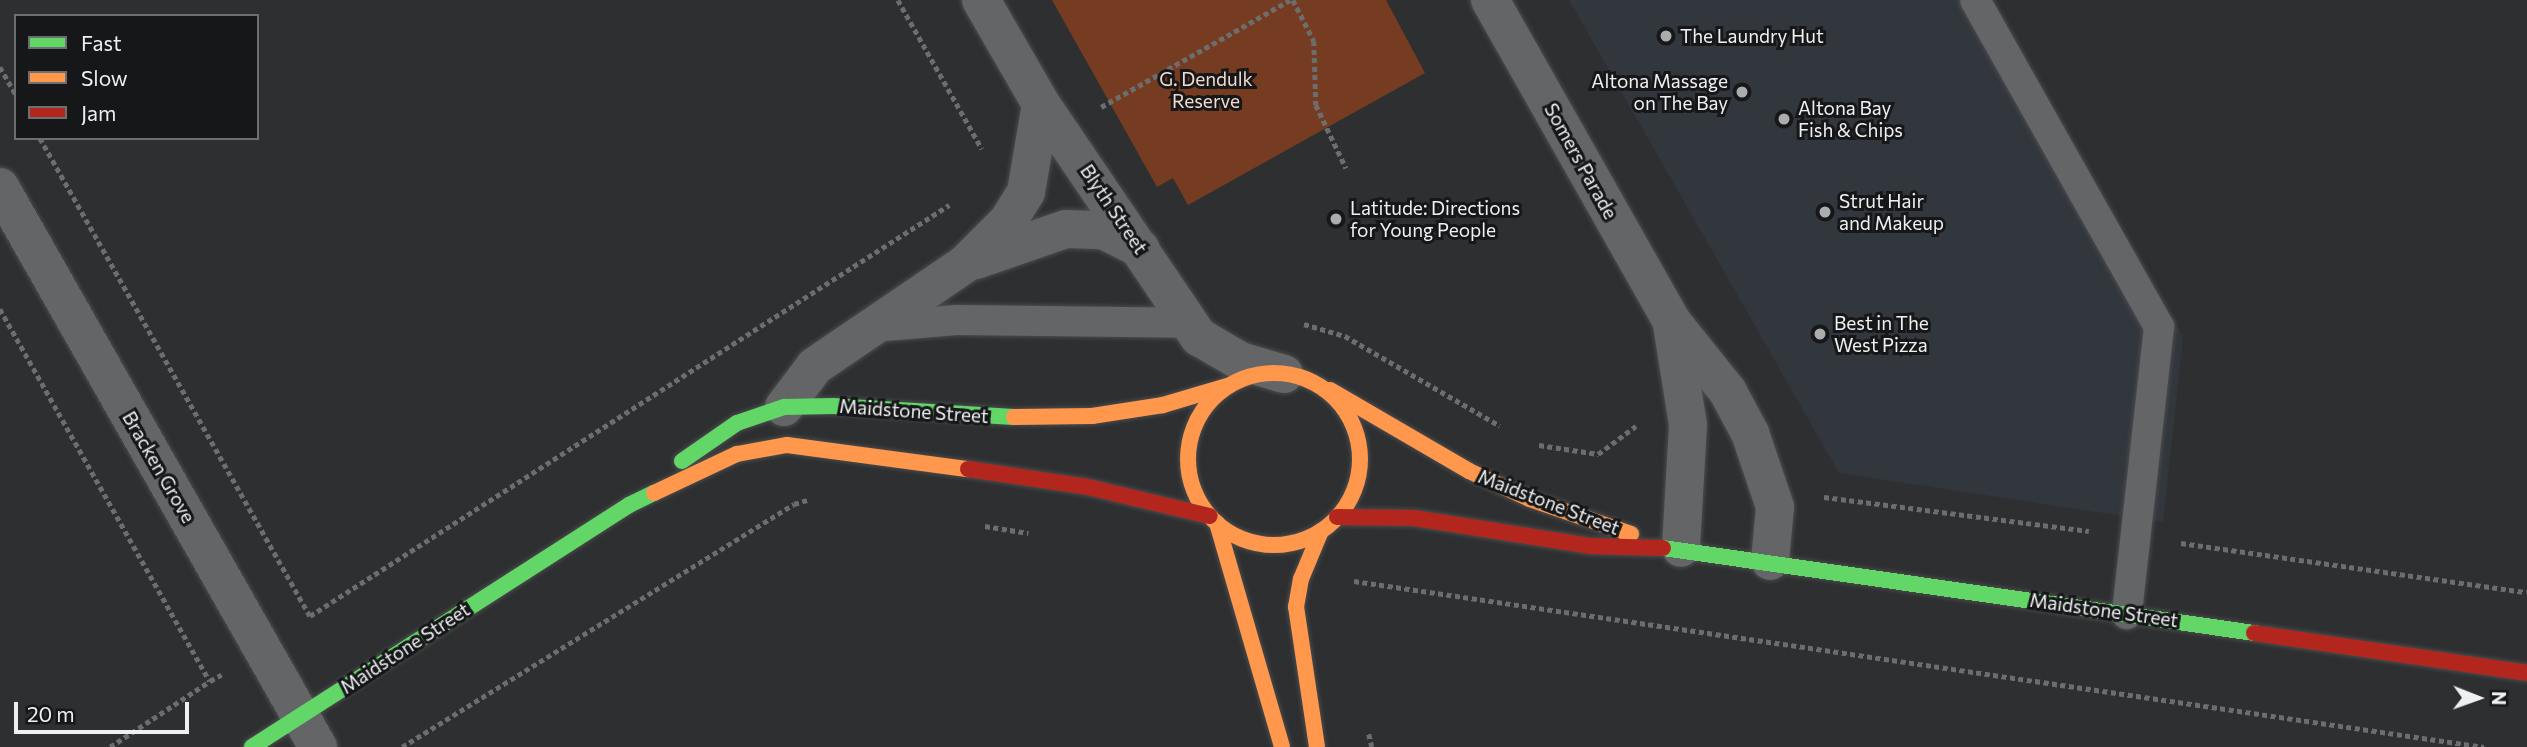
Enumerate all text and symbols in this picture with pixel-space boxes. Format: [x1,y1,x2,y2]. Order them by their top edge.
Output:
legend [14,14,259,140]
place label: The Laundry Hut [1680,25,1824,47]
marker: The Laundry Hut [1658,28,1674,44]
text: Fast [81,30,122,55]
text: Slow [81,65,128,90]
park label: G. Dendulk Reserve [1159,68,1253,112]
place label: Altona Massage on The Bay [1591,70,1728,114]
marker: Altona Massage on The Bay [1734,84,1750,100]
place label: Altona Bay Fish & Chips [1798,97,1903,141]
street label: Somers Parade [1540,99,1622,223]
text: Jam [81,100,116,125]
marker: Altona Bay Fish & Chips [1776,111,1792,127]
street label: Blyth Street [1076,160,1152,258]
place label: Strut Hair and Makeup [1839,190,1944,234]
place label: Latitude: Directions for Young People [1350,197,1520,241]
marker: Strut Hair and Makeup [1817,204,1833,220]
marker: Latitude: Directions for Young People [1328,211,1344,227]
place label: Best in The West Pizza [1834,312,1929,356]
marker: Best in The West Pizza [1812,326,1828,342]
street label: Maidstone Street [839,394,989,428]
street label: Bracken Grove [118,407,200,527]
street label: Maidstone Street [1475,465,1623,539]
street label: Maidstone Street [2028,588,2180,632]
street label: Maidstone Street [336,598,474,698]
north arrow [2443,663,2513,733]
scale bar [18,688,192,732]
text: N [2488,691,2511,706]
text: 20 m [27,701,75,726]

